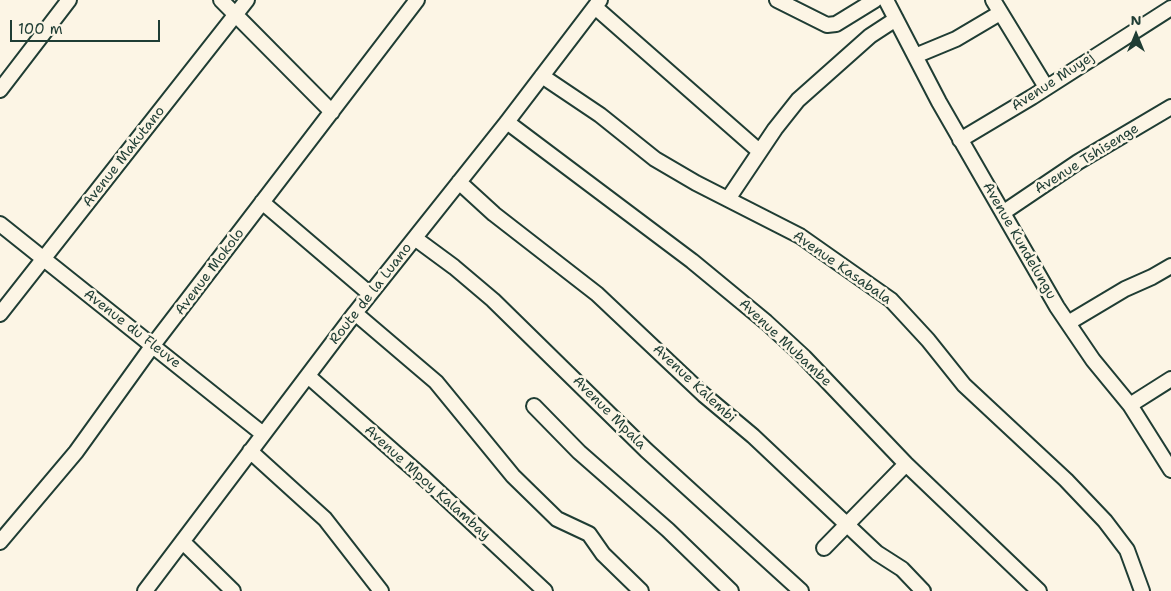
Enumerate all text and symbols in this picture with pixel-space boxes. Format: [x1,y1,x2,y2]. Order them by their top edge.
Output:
scale bar [12,10,162,42]
north arrow [1111,10,1161,60]
text: N [1130,11,1142,29]
text: 100 m [18,19,63,39]
street label: Avenue Muyej [1009,49,1097,115]
street label: Avenue Makutano [79,103,169,211]
street label: Avenue Tshisenge [1032,120,1142,198]
street label: Avenue Kundelungu [979,179,1059,303]
street label: Avenue Mokolo [172,225,248,319]
street label: Avenue Kasabala [789,228,895,308]
street label: Route de la Luano [326,240,416,348]
street label: Avenue du Fleuve [80,286,184,372]
street label: Avenue Mubambe [735,296,835,390]
street label: Avenue Kalembi [649,341,739,427]
street label: Avenue Mpala [569,373,649,453]
street label: Avenue Mpoy Kalambay [361,422,493,544]

